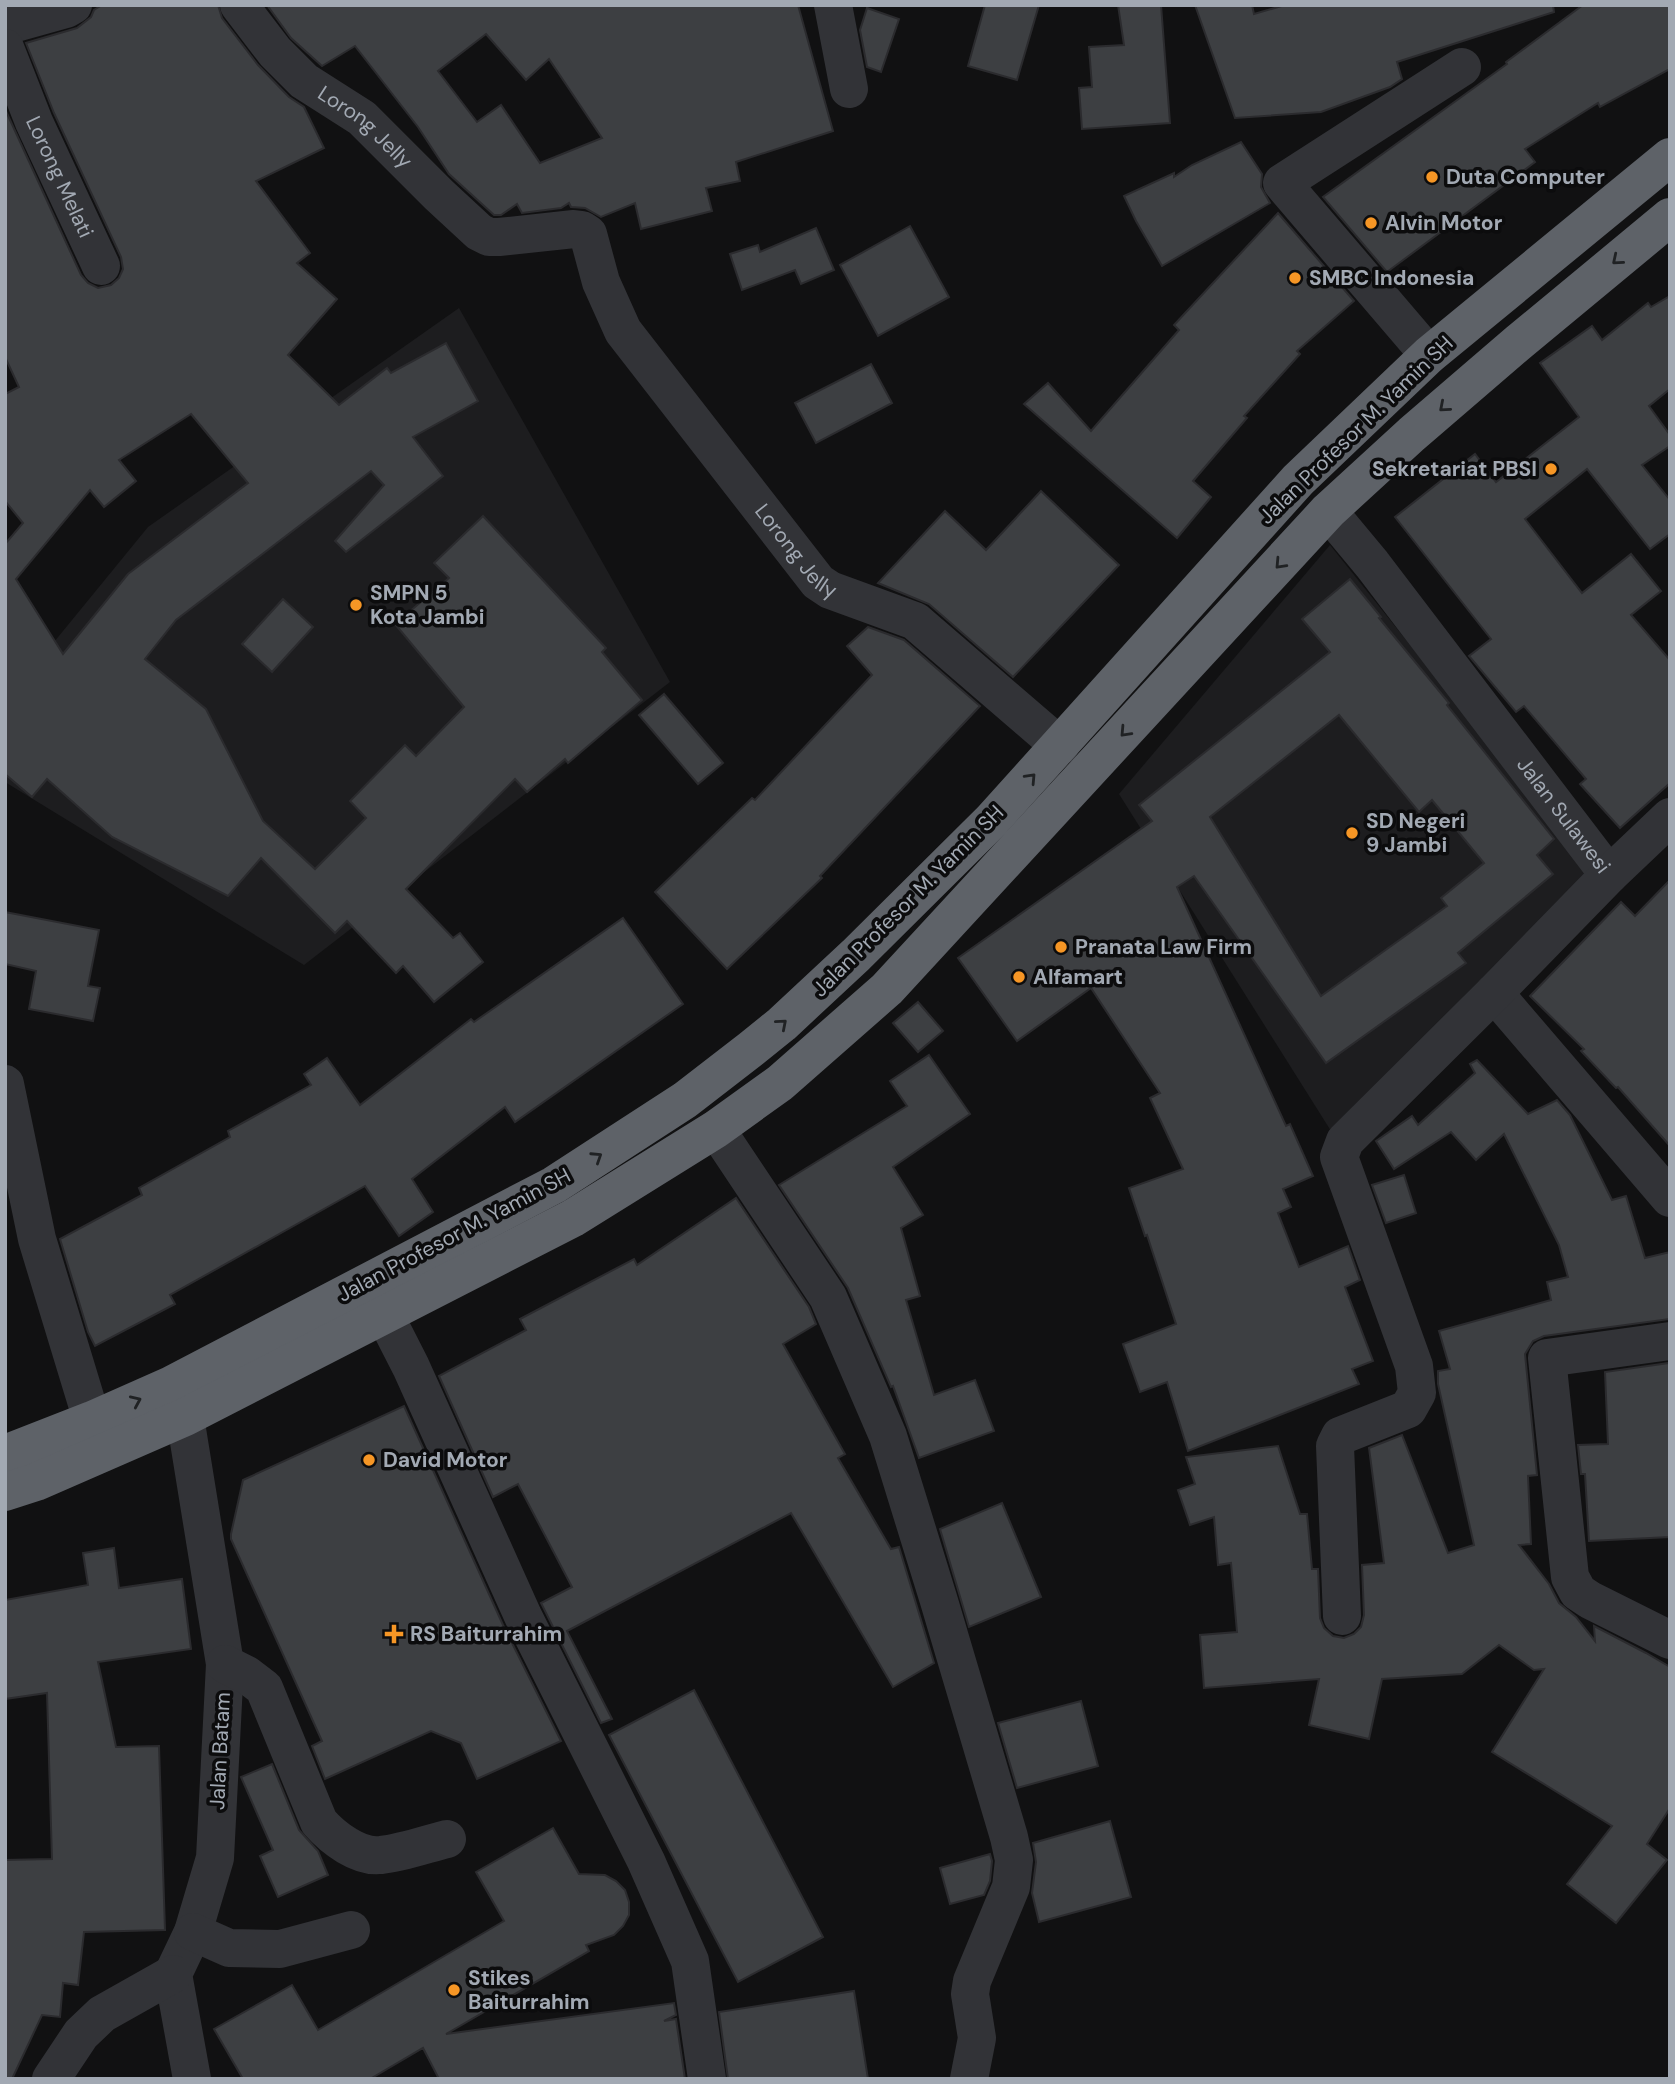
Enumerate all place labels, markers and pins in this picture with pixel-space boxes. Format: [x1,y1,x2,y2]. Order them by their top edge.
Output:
place label: Duta Computer [1446,163,1605,191]
marker: Duta Computer [1424,169,1440,185]
place label: Alvin Motor [1385,209,1503,237]
marker: Alvin Motor [1363,215,1379,231]
place label: SMBC Indonesia [1309,264,1474,292]
marker: SMBC Indonesia [1287,270,1303,286]
place label: Sekretariat PBSI [1372,455,1537,483]
marker: Sekretariat PBSI [1543,461,1559,477]
place label: SMPN 5 Kota Jambi [370,579,484,631]
marker: SMPN 5 Kota Jambi [348,597,364,613]
place label: SD Negeri 9 Jambi [1366,807,1465,859]
marker: SD Negeri 9 Jambi [1344,825,1360,841]
place label: Pranata Law Firm [1075,933,1252,961]
marker: Pranata Law Firm [1053,939,1069,955]
place label: Alfamart [1033,963,1123,991]
marker: Alfamart [1011,969,1027,985]
place label: David Motor [383,1446,508,1474]
marker: David Motor [361,1452,377,1468]
place label: RS Baiturrahim [410,1620,562,1648]
marker: RS Baiturrahim [384,1624,404,1644]
place label: Stikes Baiturrahim [468,1964,589,2016]
marker: Stikes Baiturrahim [446,1982,462,1998]

